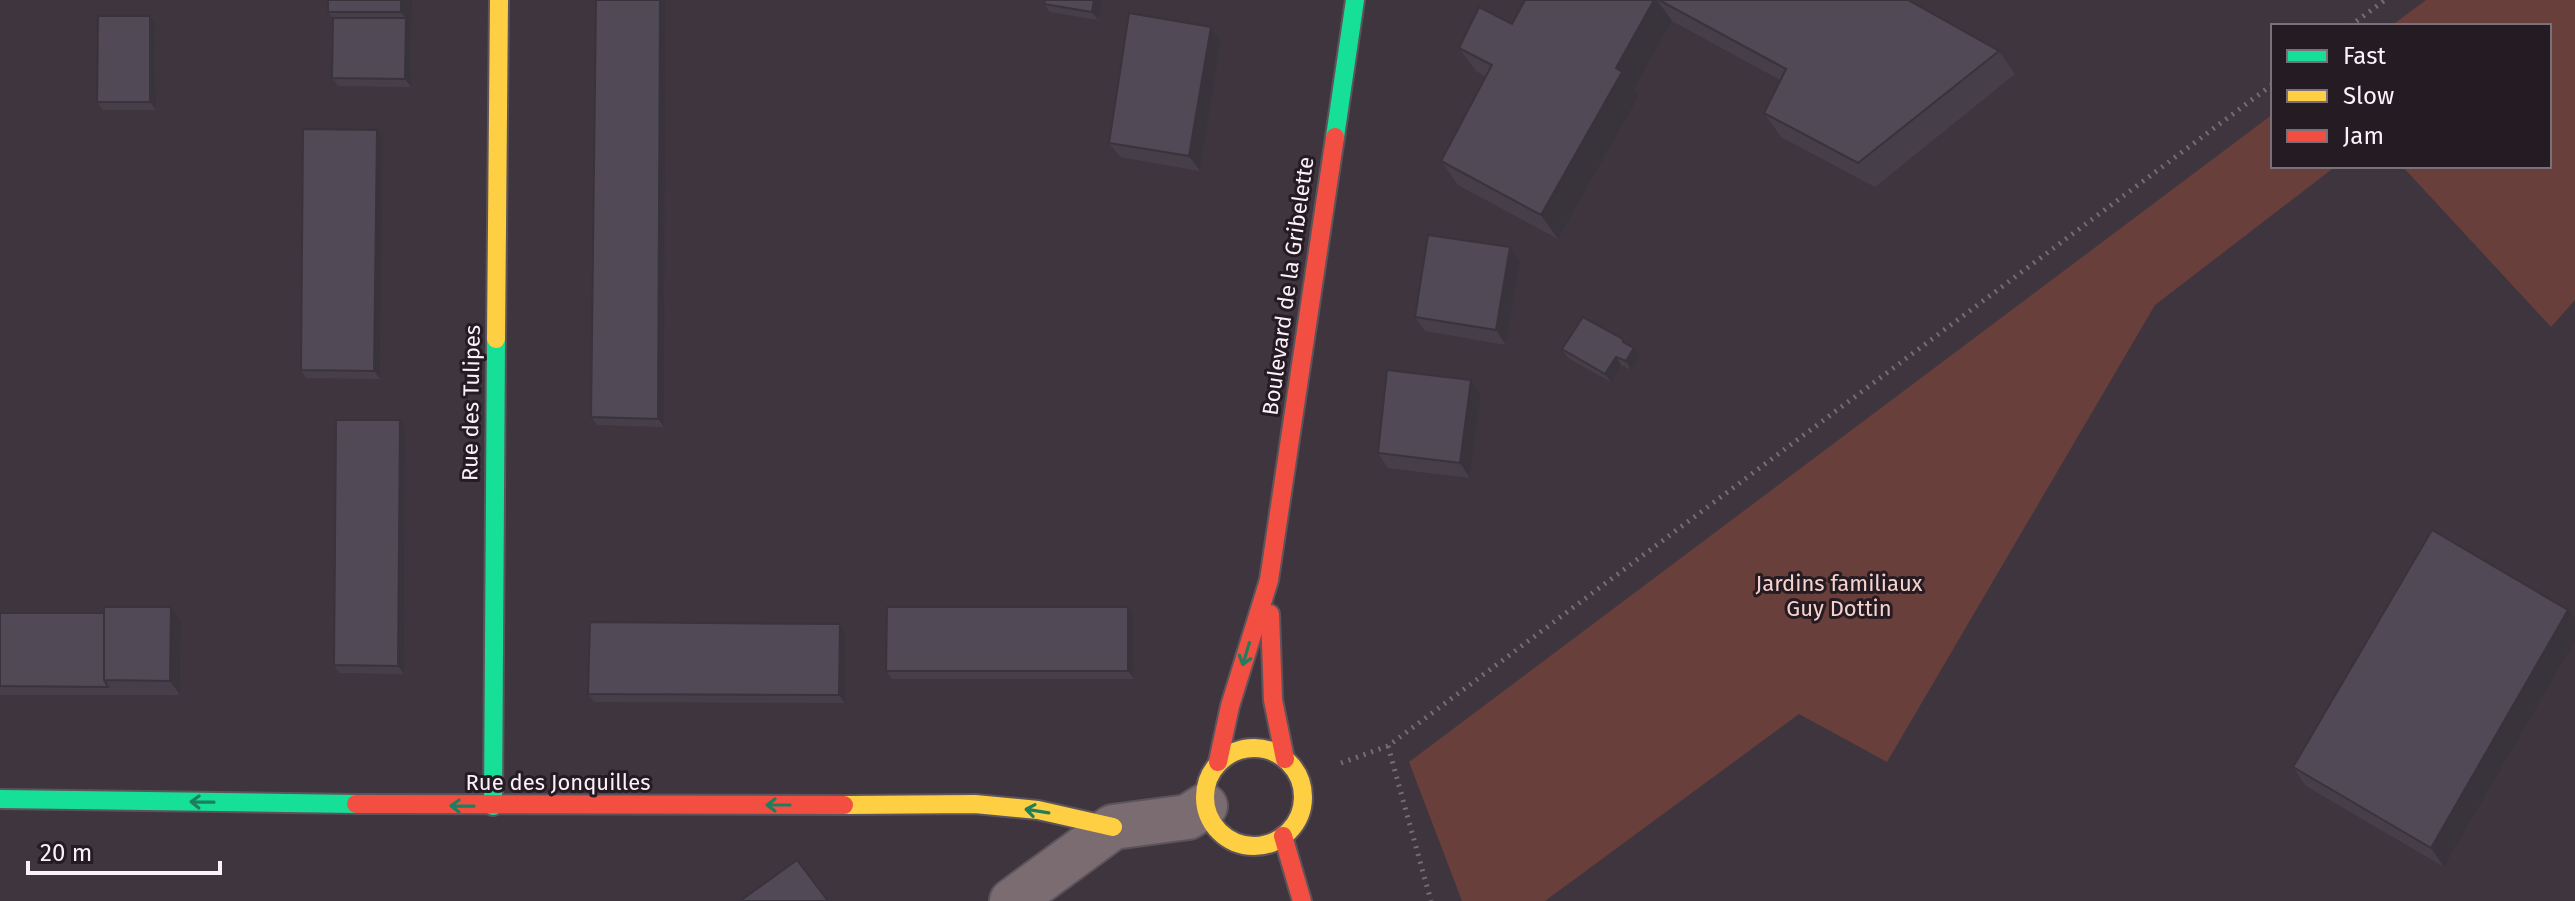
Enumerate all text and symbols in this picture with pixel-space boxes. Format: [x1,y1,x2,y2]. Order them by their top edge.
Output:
legend [2271,24,2551,168]
text: Fast [2343,42,2386,70]
text: Slow [2343,82,2394,110]
text: Jam [2343,122,2384,150]
street label: Boulevard de la Gribelette [1256,155,1320,417]
street label: Rue des Tulipes [456,325,486,481]
park label: Jardins familiaux Guy Dottin [1756,570,1923,622]
one-way arrow [1238,641,1253,667]
street label: Rue des Jonquilles [466,769,650,796]
one-way arrow [189,794,216,810]
one-way arrow [765,797,792,813]
one-way arrow [449,798,476,814]
one-way arrow [1025,803,1050,818]
scale bar [28,825,220,875]
text: 20 m [40,839,92,867]

